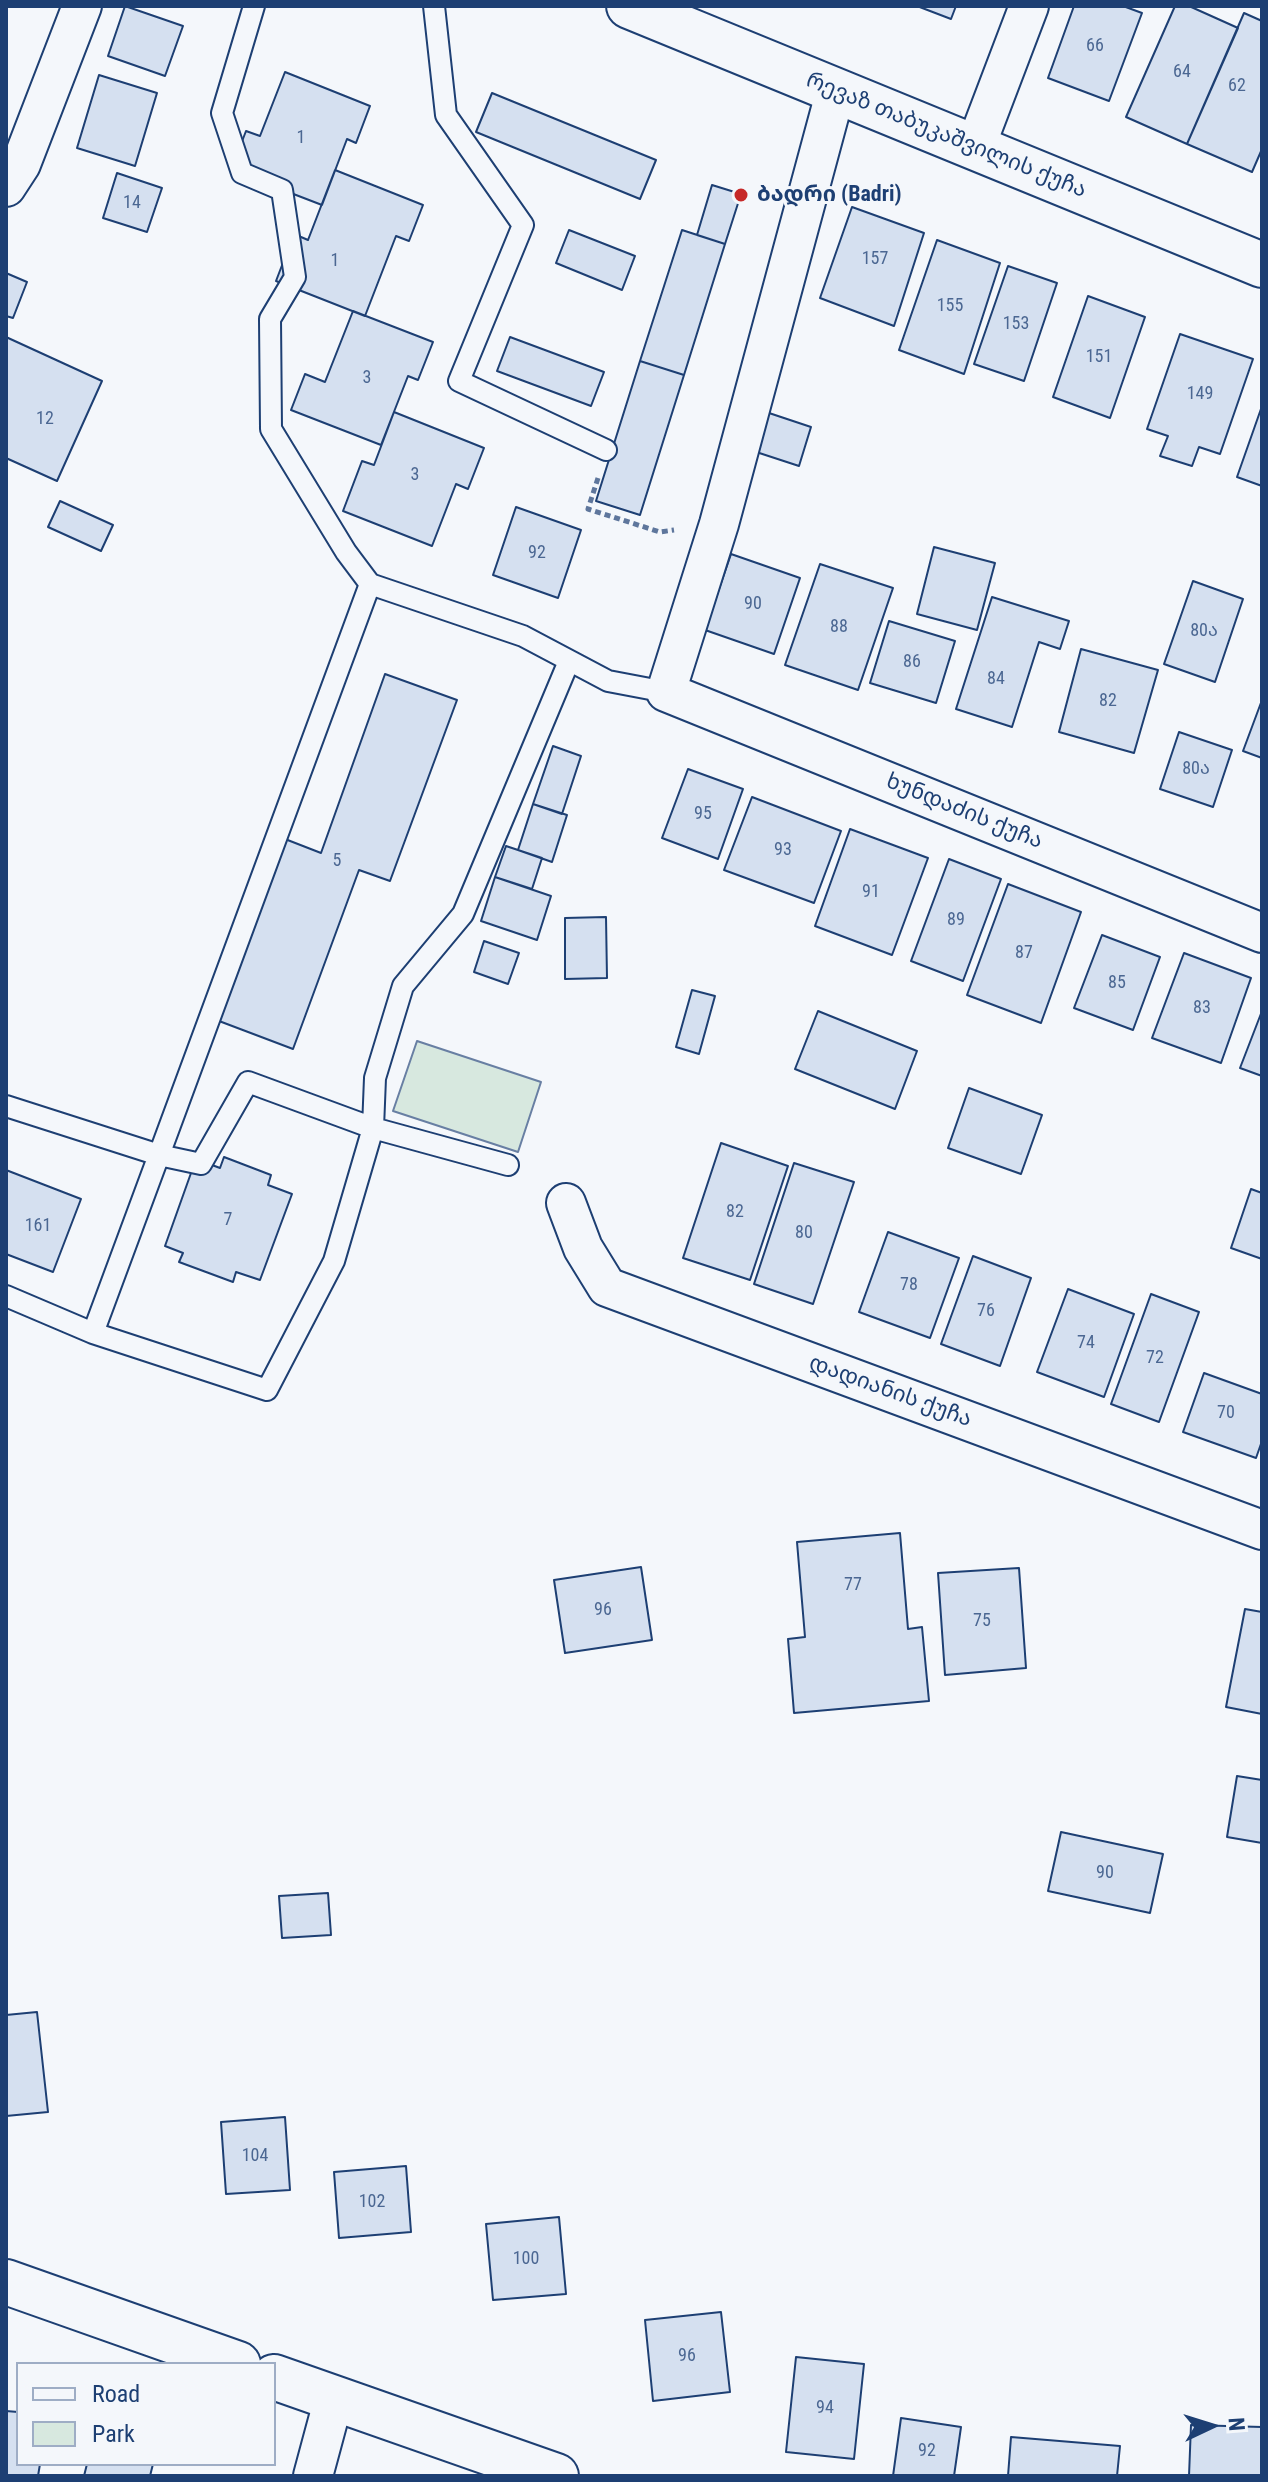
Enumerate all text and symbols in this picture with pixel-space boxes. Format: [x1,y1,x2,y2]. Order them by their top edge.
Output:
house number: 66 [1086,35,1104,57]
house number: 64 [1173,61,1191,83]
street label: რევაზ თაბუკაშვილის ქუჩა [802,68,1090,204]
house number: 62 [1228,75,1246,97]
house number: 1 [297,127,305,149]
place label: ბადრი (Badri) [757,182,902,208]
marker: ბადრი (Badri) [732,186,750,204]
house number: 14 [123,192,141,214]
house number: 157 [862,248,888,270]
house number: 1 [331,250,339,272]
house number: 155 [937,295,963,317]
house number: 153 [1003,313,1029,335]
house number: 151 [1086,346,1112,368]
house number: 3 [363,367,371,389]
house number: 149 [1187,383,1213,405]
house number: 12 [36,408,54,430]
house number: 3 [411,464,419,486]
house number: 92 [528,542,546,564]
house number: 90 [744,593,762,615]
house number: 88 [830,616,848,638]
house number: 80ა [1190,620,1218,642]
house number: 86 [903,651,921,673]
house number: 84 [987,668,1005,690]
house number: 82 [1099,690,1117,712]
house number: 80ა [1182,758,1210,780]
street label: ხუნდაძის ქუჩა [882,769,1046,855]
house number: 95 [694,803,712,825]
house number: 93 [774,839,792,861]
house number: 5 [333,850,341,872]
house number: 91 [862,881,880,903]
house number: 89 [947,909,965,931]
house number: 87 [1015,942,1033,964]
house number: 85 [1108,972,1126,994]
house number: 83 [1193,997,1211,1019]
house number: 82 [726,1201,744,1223]
house number: 7 [224,1209,232,1231]
house number: 161 [25,1215,51,1237]
house number: 80 [795,1222,813,1244]
house number: 78 [900,1274,918,1296]
house number: 76 [977,1300,995,1322]
house number: 74 [1077,1332,1095,1354]
house number: 72 [1146,1347,1164,1369]
street label: დადიანის ქუჩა [805,1350,975,1434]
house number: 70 [1217,1402,1235,1424]
house number: 77 [844,1574,862,1596]
house number: 96 [594,1599,612,1621]
house number: 75 [973,1610,991,1632]
house number: 90 [1096,1862,1114,1884]
house number: 104 [242,2145,268,2167]
house number: 102 [359,2191,385,2213]
house number: 100 [513,2248,539,2270]
house number: 96 [678,2345,696,2367]
legend [16,2362,276,2466]
text: Road [92,2380,140,2408]
north arrow [1172,2386,1252,2466]
house number: 94 [816,2397,834,2419]
text: N [1223,2417,1249,2432]
text: Park [92,2420,135,2448]
house number: 92 [918,2440,936,2462]

